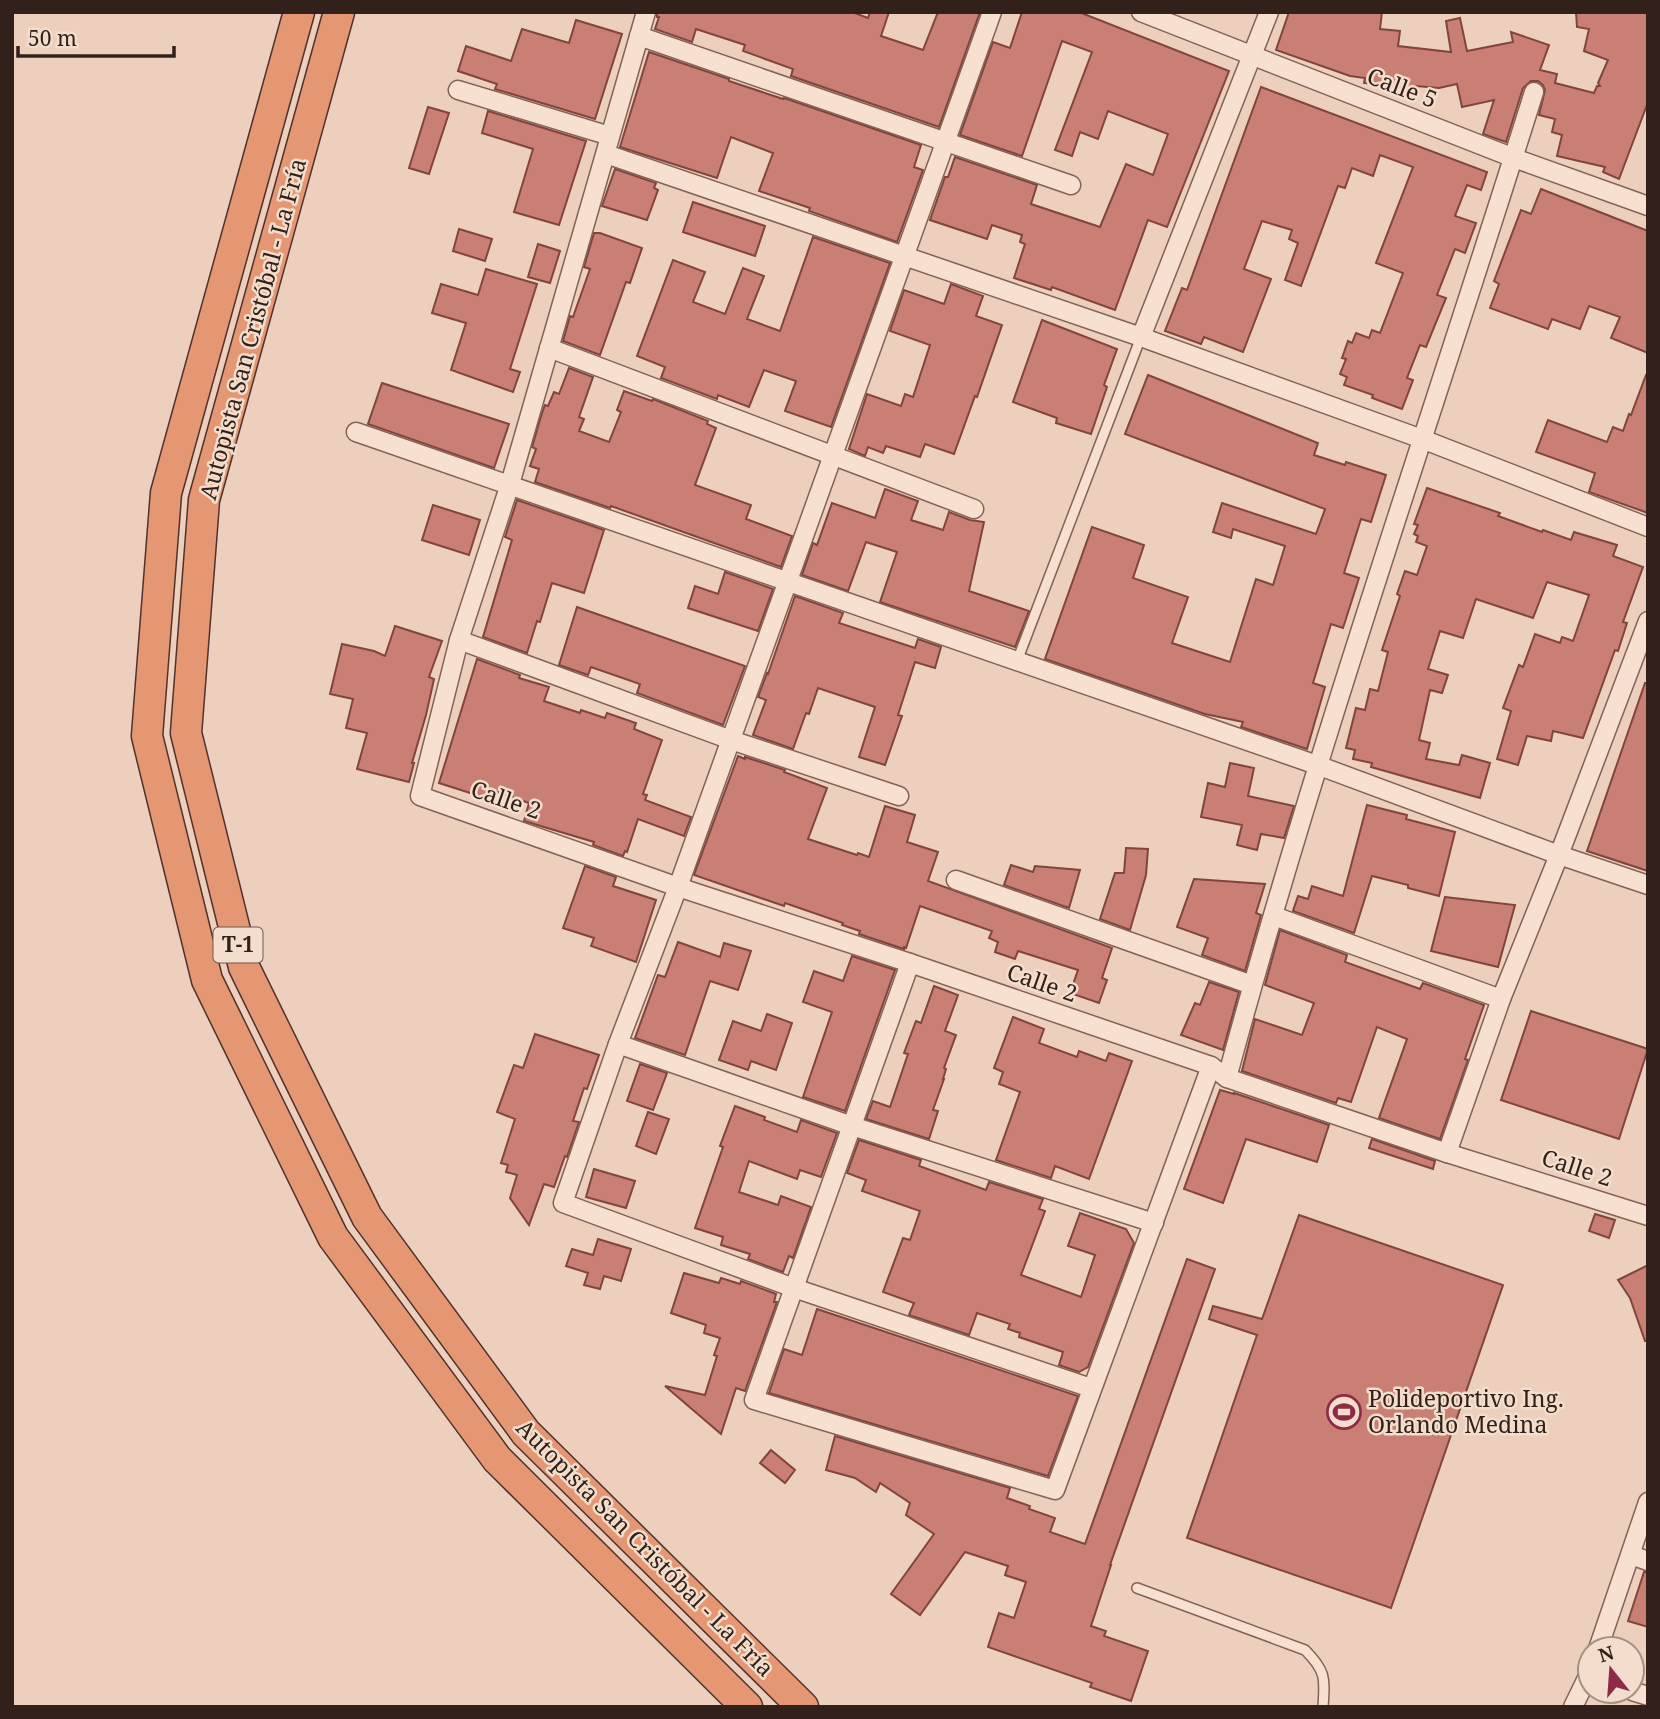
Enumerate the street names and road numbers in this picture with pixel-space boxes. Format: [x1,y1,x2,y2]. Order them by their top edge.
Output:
street label: Calle 5 [1363,59,1442,115]
street label: Autopista San Cristóbal - La Fría [191,154,313,503]
street label: Calle 2 [467,772,546,826]
road number: T-1 [214,928,262,962]
street label: Calle 2 [1003,955,1082,1009]
street label: Calle 2 [1538,1141,1617,1193]
street label: Autopista San Cristóbal - La Fría [510,1411,782,1683]

